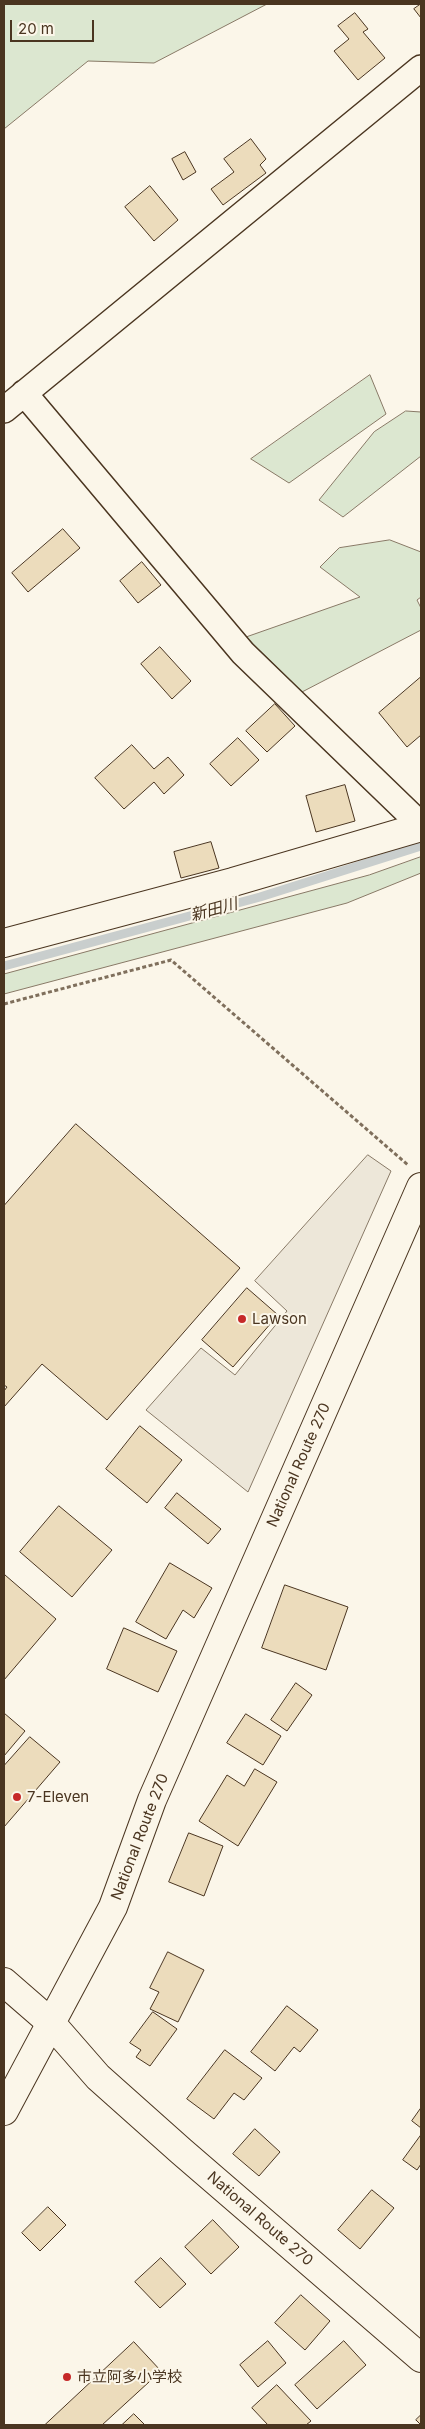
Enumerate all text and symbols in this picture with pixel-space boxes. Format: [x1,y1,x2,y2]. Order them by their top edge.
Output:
scale bar [12,10,96,42]
text: 20 m [18,19,54,38]
water label: 新田川 [188,895,240,925]
place label: Lawson [252,1310,307,1328]
marker: Lawson [236,1313,248,1325]
street label: National Route 270 [263,1400,335,1530]
street label: National Route 270 [108,1771,172,1903]
place label: 7-Eleven [27,1788,89,1806]
marker: 7-Eleven [11,1791,23,1803]
street label: National Route 270 [203,2168,317,2270]
place label: 市立阿多小学校 [77,2368,182,2386]
marker: 市立阿多小学校 [61,2371,73,2383]

